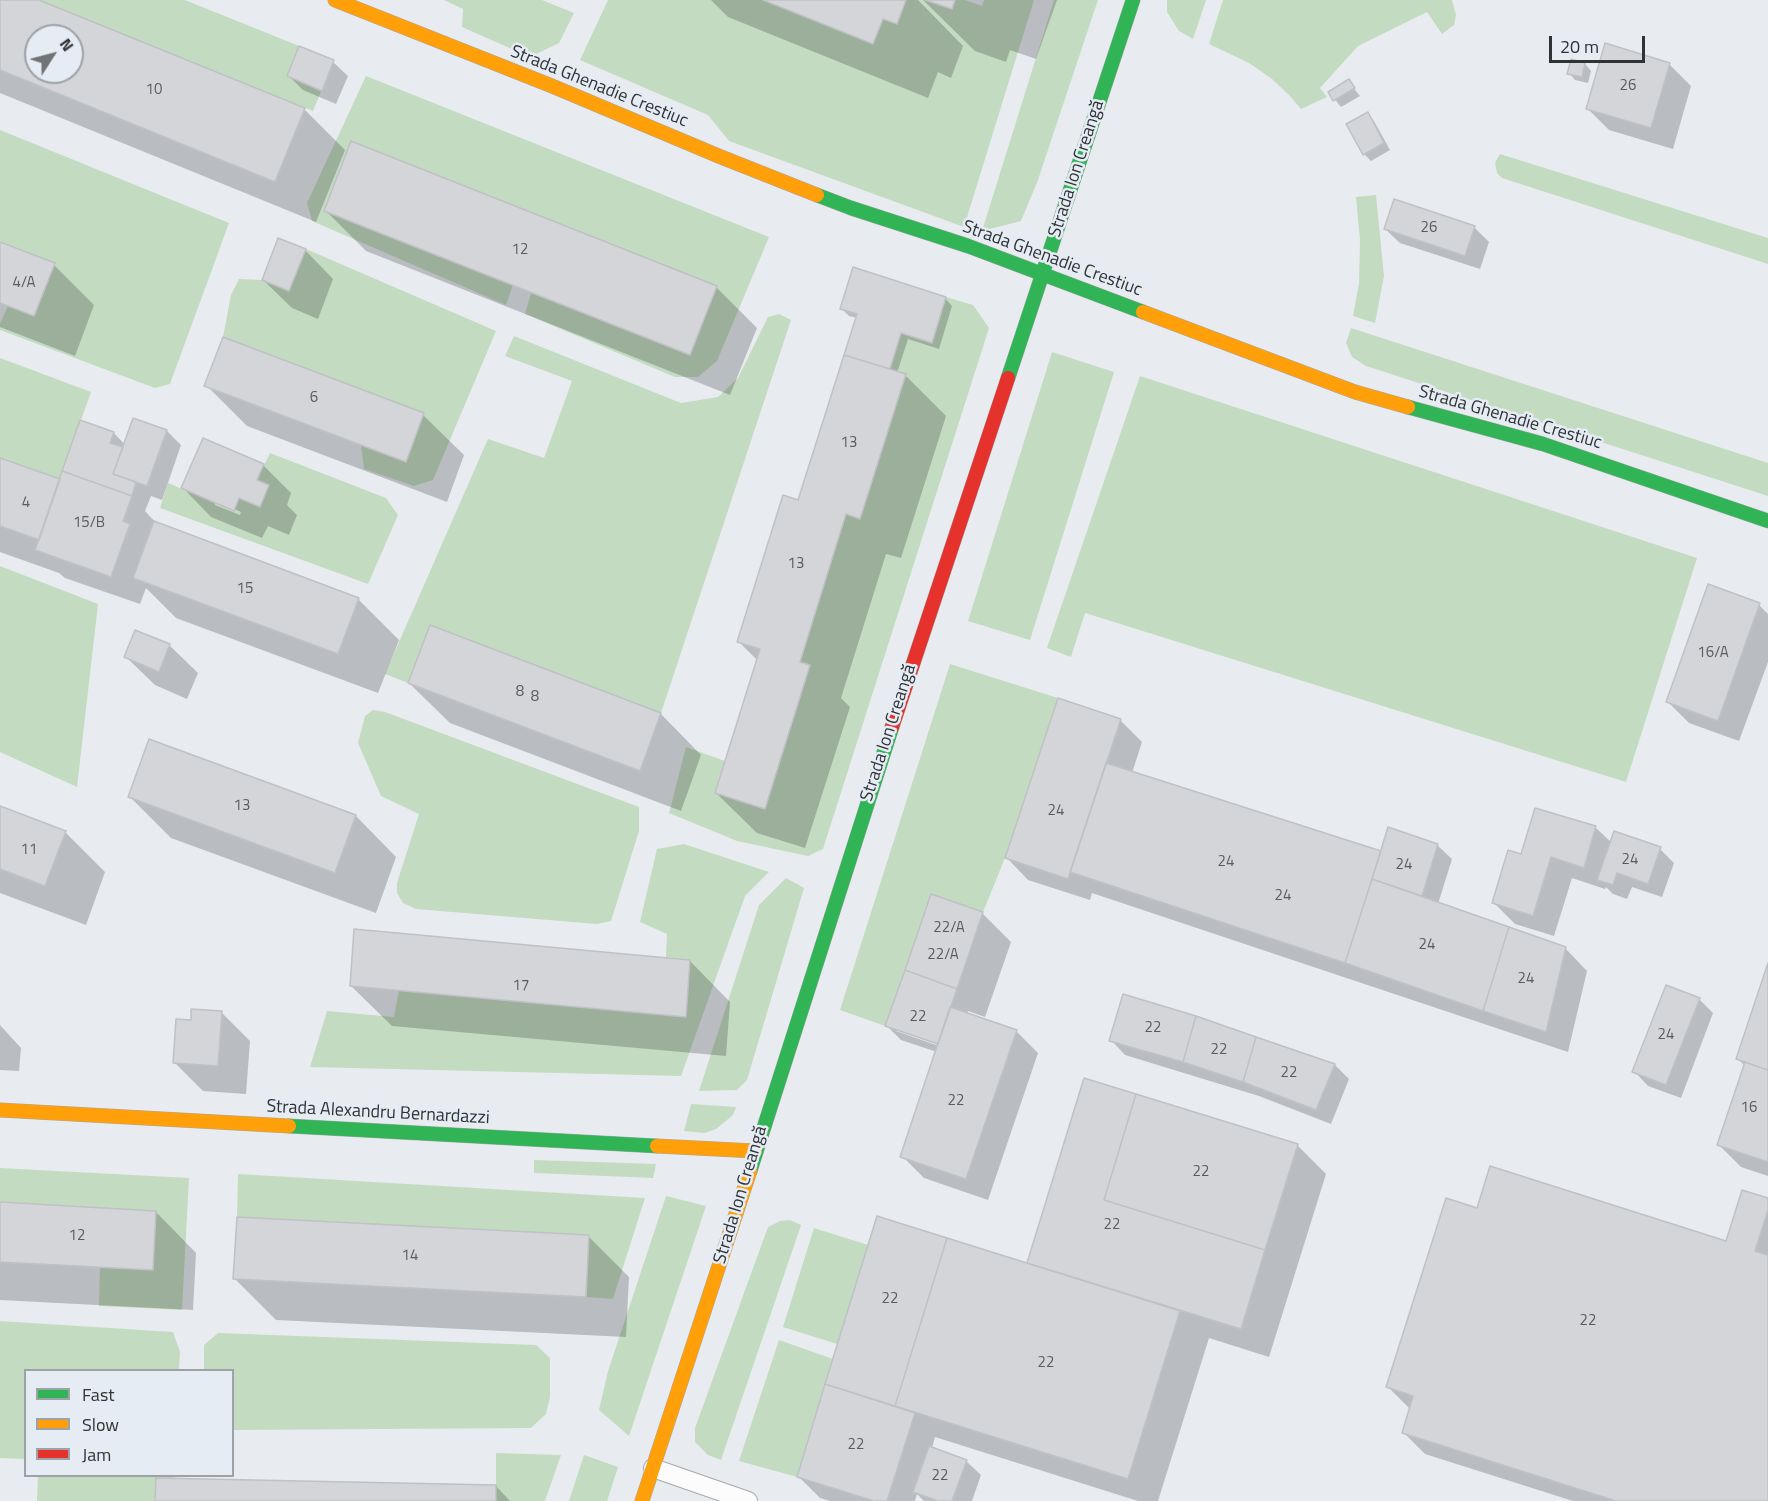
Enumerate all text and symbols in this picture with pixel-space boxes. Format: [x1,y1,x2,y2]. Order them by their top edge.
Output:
north arrow [24,24,84,84]
scale bar [1552,24,1648,62]
text: N [54,33,80,56]
text: 20 m [1560,33,1599,60]
street label: Strada Ghenadie Crestiuc [507,41,691,133]
house number: 26 [1620,77,1636,95]
house number: 10 [146,81,162,99]
street label: Strada Ion Creangă [1045,98,1109,240]
street label: Strada Ghenadie Crestiuc [959,216,1145,302]
house number: 26 [1421,219,1437,237]
house number: 12 [512,241,528,259]
house number: 4/A [13,274,35,292]
street label: Strada Ghenadie Crestiuc [1416,381,1604,455]
house number: 6 [310,389,318,407]
house number: 13 [841,434,857,452]
house number: 4 [22,494,30,512]
house number: 15/B [73,514,105,532]
house number: 13 [788,555,804,573]
house number: 15 [237,580,253,598]
house number: 16/A [1697,644,1729,662]
street label: Strada Ion Creangă [857,662,921,804]
house number: 8 [516,683,524,701]
house number: 8 [531,688,539,706]
house number: 13 [234,797,250,815]
house number: 24 [1048,802,1064,820]
house number: 11 [21,841,37,859]
house number: 24 [1622,851,1638,869]
house number: 24 [1218,853,1234,871]
house number: 24 [1396,856,1412,874]
house number: 24 [1275,887,1291,905]
house number: 22/A [933,919,965,937]
house number: 24 [1419,936,1435,954]
house number: 22/A [927,946,959,964]
house number: 24 [1518,970,1534,988]
house number: 17 [513,977,529,995]
house number: 22 [910,1008,926,1026]
house number: 22 [1145,1019,1161,1037]
house number: 24 [1658,1026,1674,1044]
house number: 22 [1211,1041,1227,1059]
house number: 22 [1281,1064,1297,1082]
house number: 22 [948,1092,964,1110]
street label: Strada Alexandru Bernardazzi [266,1096,490,1130]
house number: 16 [1741,1099,1757,1117]
street label: Strada Ion Creangă [710,1123,772,1267]
house number: 22 [1193,1163,1209,1181]
house number: 22 [1104,1216,1120,1234]
house number: 12 [69,1227,85,1245]
house number: 14 [402,1247,418,1265]
house number: 22 [882,1290,898,1308]
house number: 22 [1580,1312,1596,1330]
house number: 22 [1038,1354,1054,1372]
legend [24,1369,234,1477]
text: Fast [82,1381,115,1408]
text: Slow [82,1411,119,1438]
house number: 22 [848,1436,864,1454]
text: Jam [82,1441,111,1468]
house number: 22 [932,1467,948,1485]

